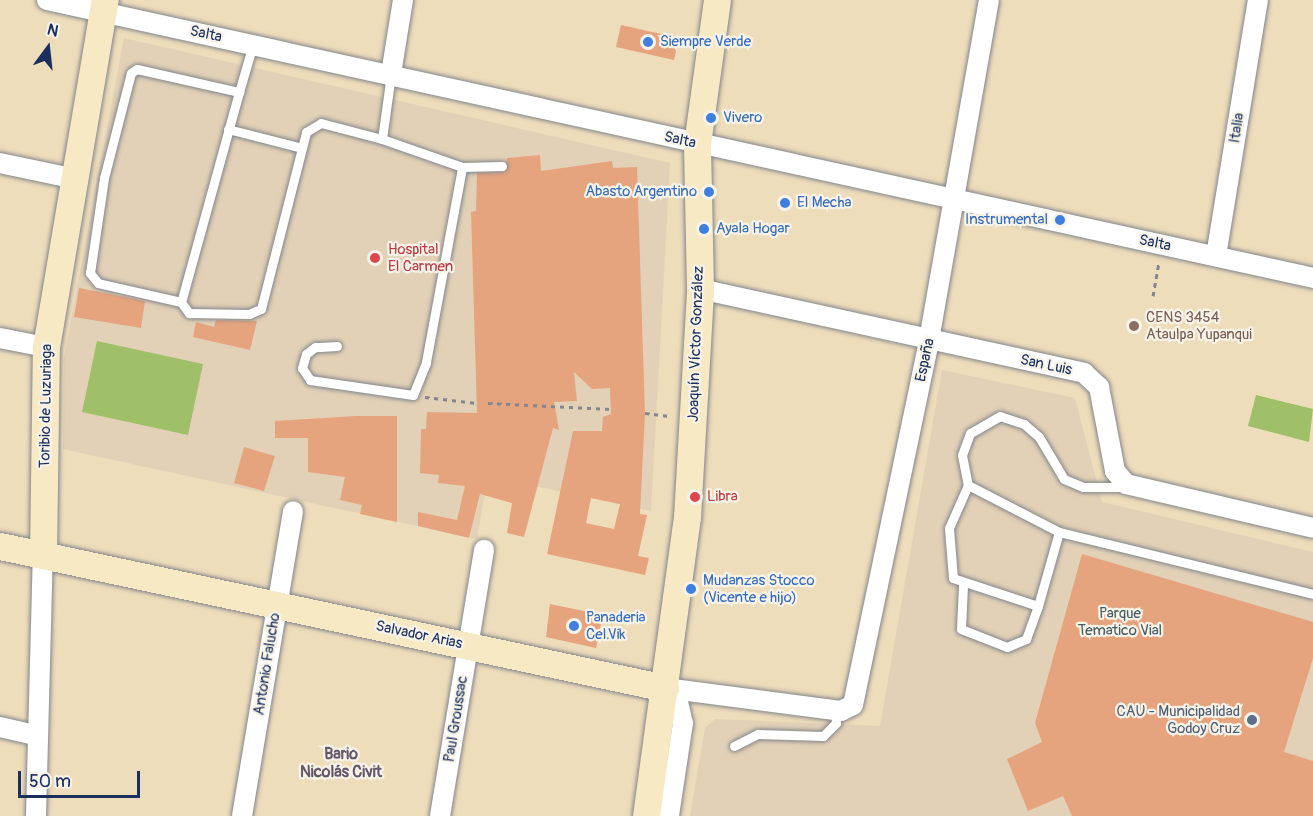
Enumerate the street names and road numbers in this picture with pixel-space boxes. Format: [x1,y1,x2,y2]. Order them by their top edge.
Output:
street label: Salta [188,22,224,46]
street label: Italia [1226,112,1248,144]
street label: Salta [662,128,698,152]
street label: Salta [1137,231,1173,255]
street label: Joaquín Víctor González [684,266,708,422]
street label: España [912,337,938,383]
street label: Toribio de Luzuriaga [36,344,56,468]
street label: San Luis [1019,351,1073,379]
street label: Antonio Falucho [250,612,284,716]
street label: Salvador Arias [374,617,464,653]
street label: Paul Groussac [440,674,472,764]

